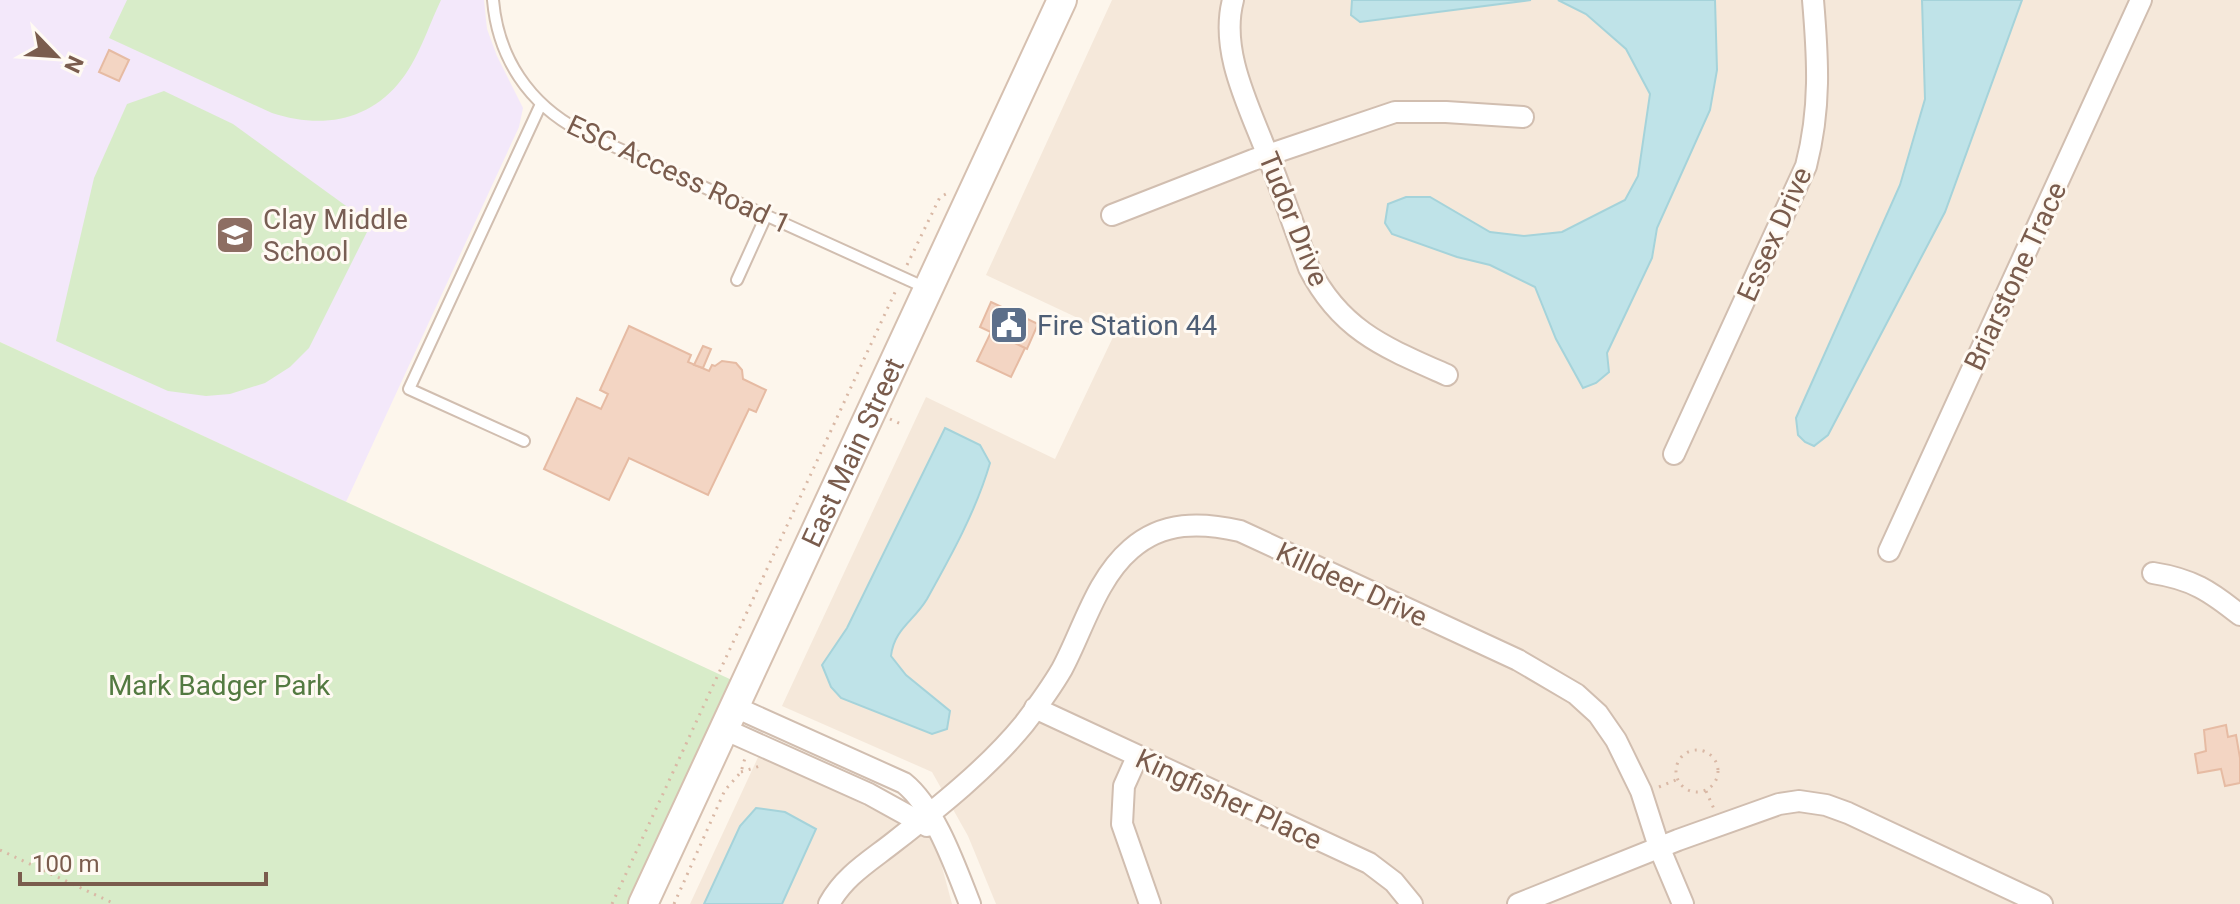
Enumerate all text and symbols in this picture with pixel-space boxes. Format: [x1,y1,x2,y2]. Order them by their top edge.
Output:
north arrow [16,16,96,96]
text: N [59,52,88,77]
street label: ESC Access Road 1 [562,108,796,241]
street label: Tudor Drive [1252,147,1335,291]
street label: Essex Drive [1730,162,1819,306]
street label: Briarstone Trace [1957,177,2073,376]
place label: Clay Middle School [263,203,408,268]
school or university icon: Clay Middle School [214,214,256,256]
public building icon: Fire Station 44 [988,304,1030,346]
place label: Fire Station 44 [1037,309,1217,342]
street label: East Main Street [795,353,911,552]
street label: Killdeer Drive [1271,535,1433,634]
park label: Mark Badger Park [108,669,331,702]
street label: Kingfisher Place [1131,742,1327,857]
scale bar [20,836,266,886]
text: 100 m [32,850,99,878]

